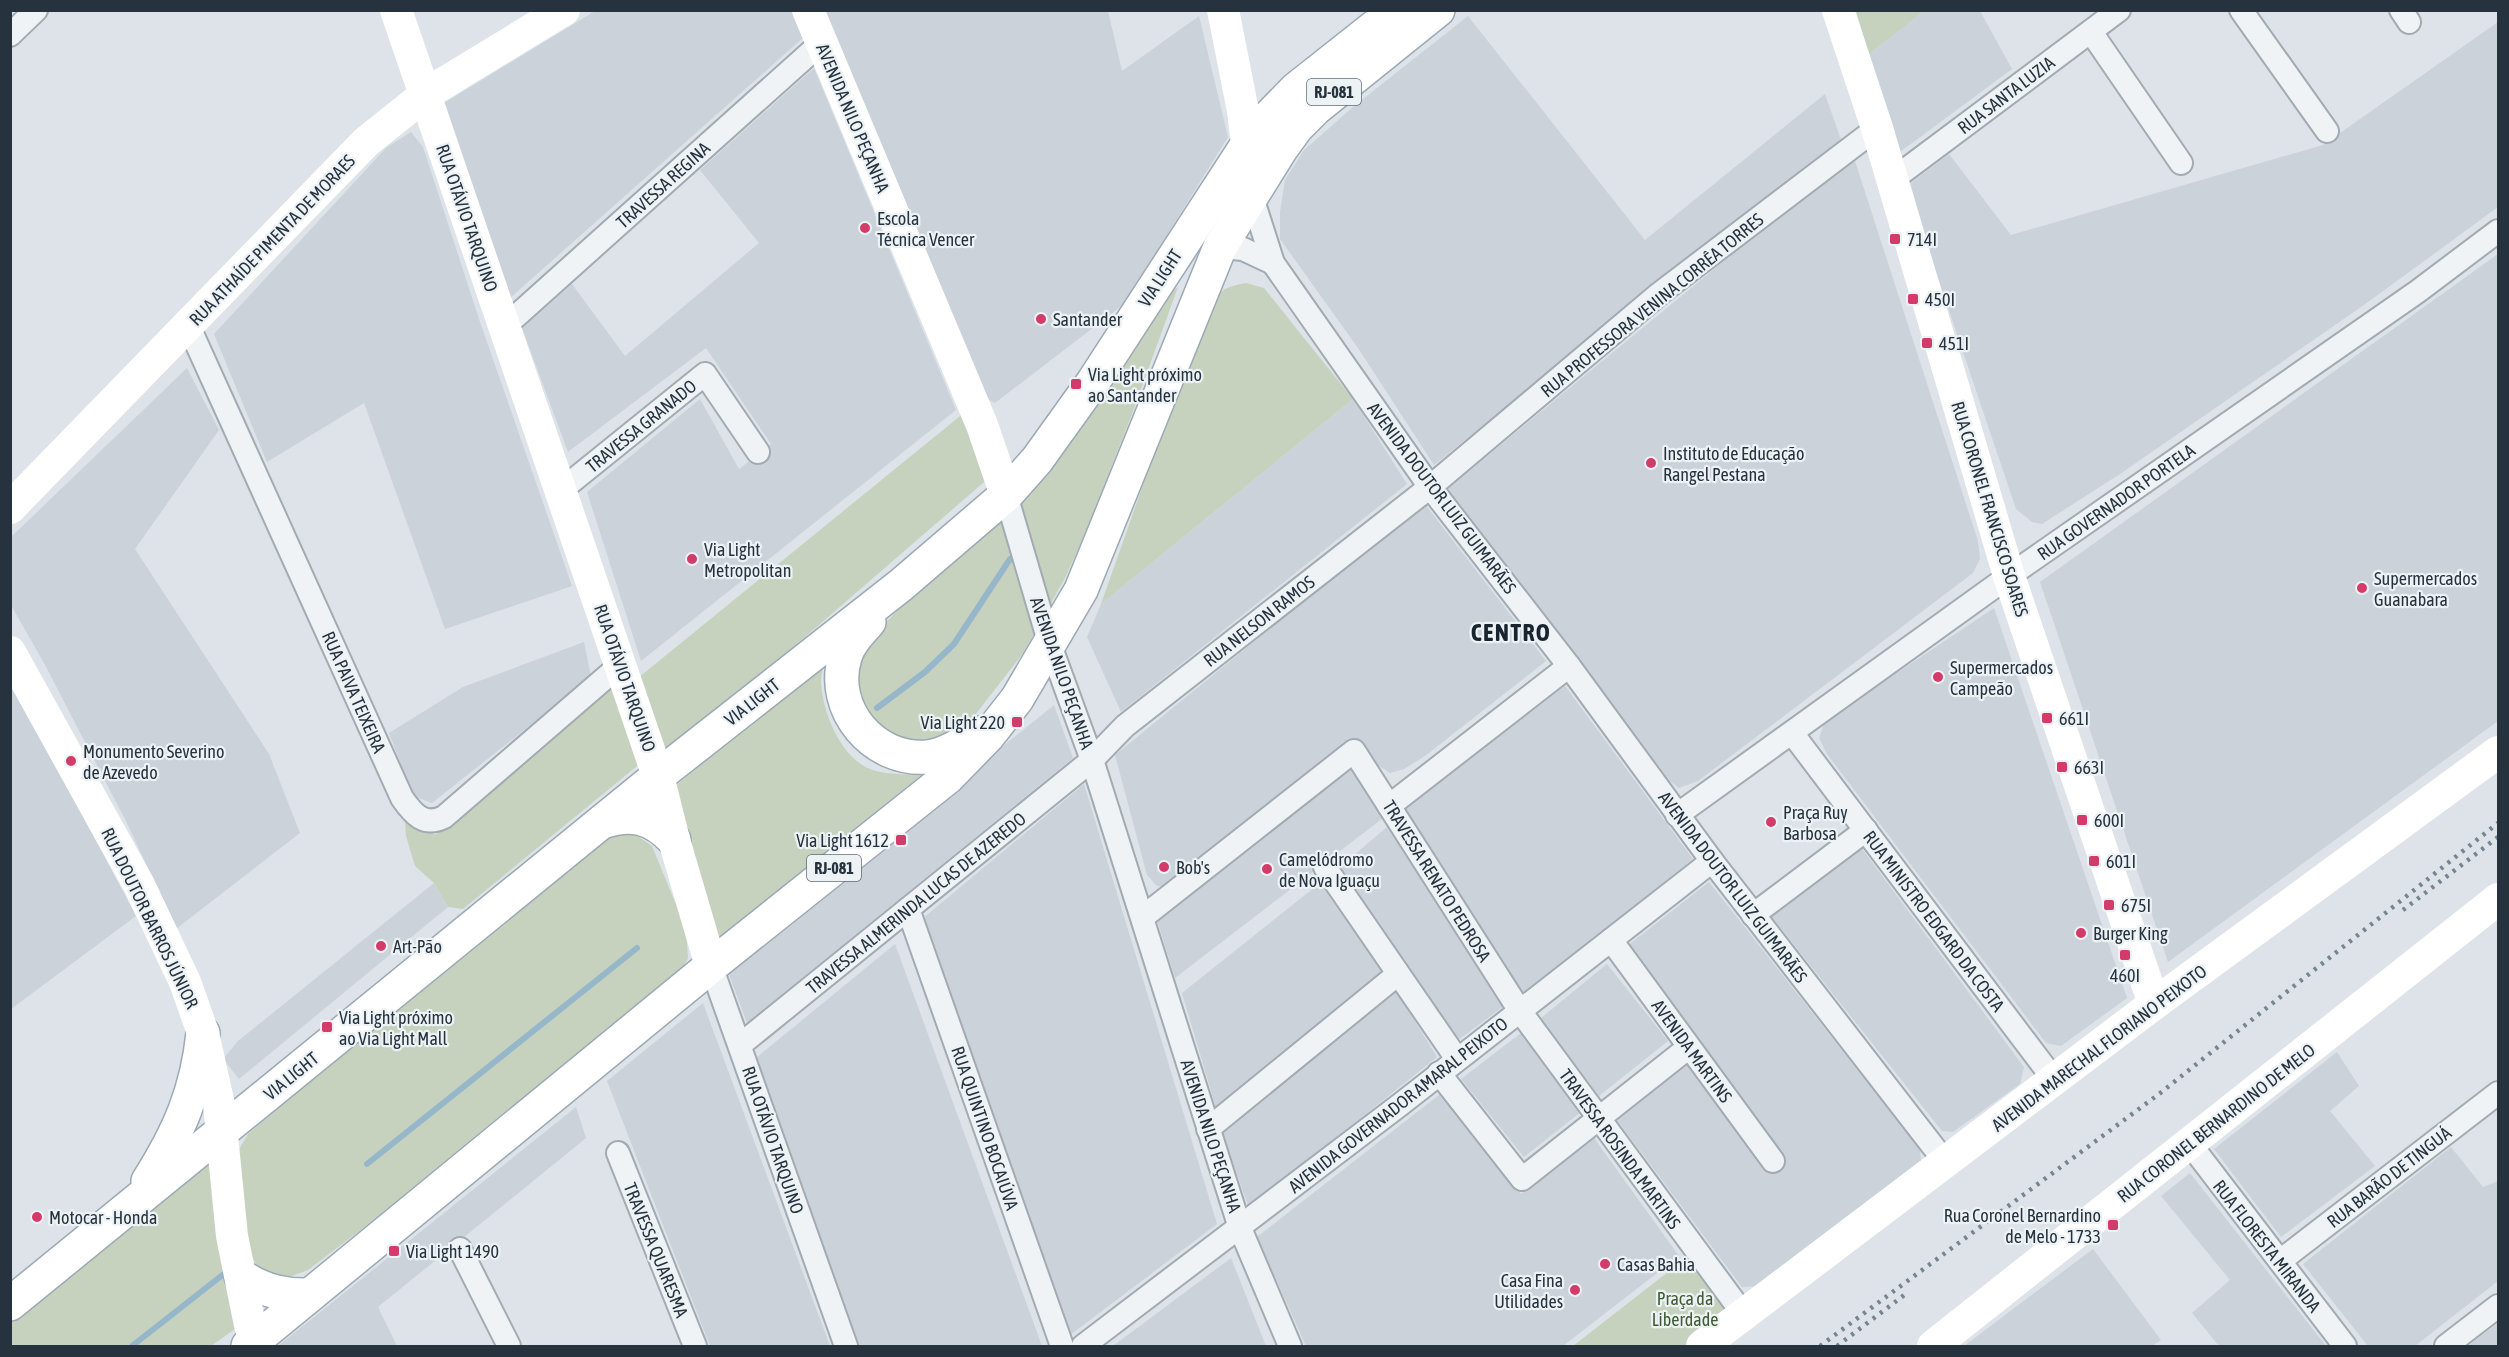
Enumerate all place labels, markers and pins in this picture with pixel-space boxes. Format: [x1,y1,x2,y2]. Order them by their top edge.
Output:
place label: Escola Técnica Vencer [877,208,975,250]
marker: Escola Técnica Vencer [858,221,872,235]
place label: 714I [1907,229,1937,250]
marker: 714I [1888,232,1902,246]
place label: 450I [1925,289,1955,310]
marker: 450I [1906,292,1920,306]
place label: Santander [1053,309,1123,330]
marker: Santander [1034,312,1048,326]
place label: 451I [1939,333,1969,354]
marker: 451I [1920,336,1934,350]
place label: Via Light próximo ao Santander [1088,364,1202,406]
marker: Via Light próximo ao Santander [1069,377,1083,391]
place label: Instituto de Educação Rangel Pestana [1663,443,1804,485]
marker: Instituto de Educação Rangel Pestana [1644,456,1658,470]
place label: Via Light Metropolitan [704,539,791,581]
marker: Via Light Metropolitan [685,552,699,566]
place label: Supermercados Guanabara [2374,568,2477,610]
marker: Supermercados Guanabara [2355,581,2369,595]
place label: Supermercados Campeão [1950,657,2053,699]
marker: Supermercados Campeão [1931,670,1945,684]
place label: 661I [2059,708,2089,729]
marker: 661I [2040,711,2054,725]
place label: Via Light 220 [921,712,1005,733]
marker: Via Light 220 [1010,715,1024,729]
place label: Monumento Severino de Azevedo [83,741,224,783]
marker: Monumento Severino de Azevedo [64,754,78,768]
place label: 663I [2074,757,2104,778]
marker: 663I [2055,760,2069,774]
place label: Praça Ruy Barbosa [1783,802,1848,844]
place label: 600I [2094,810,2124,831]
marker: 600I [2075,813,2089,827]
marker: Praça Ruy Barbosa [1764,815,1778,829]
place label: Via Light 1612 [796,830,889,851]
marker: Via Light 1612 [894,833,908,847]
place label: Camelódromo de Nova Iguaçu [1279,849,1380,891]
place label: 601I [2106,851,2136,872]
marker: 601I [2087,854,2101,868]
place label: Bob's [1176,857,1210,878]
marker: Bob's [1157,860,1171,874]
marker: Camelódromo de Nova Iguaçu [1260,862,1274,876]
place label: 675I [2121,895,2151,916]
marker: 675I [2102,898,2116,912]
place label: Burger King [2093,923,2168,944]
marker: Burger King [2074,926,2088,940]
place label: Art-Pão [393,936,442,957]
marker: Art-Pão [374,939,388,953]
marker: 460I [2118,948,2132,962]
place label: 460I [2110,965,2140,986]
place label: Via Light próximo ao Via Light Mall [339,1007,453,1049]
marker: Via Light próximo ao Via Light Mall [320,1020,334,1034]
place label: Rua Coronel Bernardino de Melo - 1733 [1944,1205,2101,1247]
place label: Motocar - Honda [49,1207,157,1228]
marker: Motocar - Honda [30,1210,44,1224]
marker: Rua Coronel Bernardino de Melo - 1733 [2106,1218,2120,1232]
place label: Via Light 1490 [406,1241,499,1262]
marker: Via Light 1490 [387,1244,401,1258]
place label: Casas Bahia [1617,1254,1695,1275]
marker: Casas Bahia [1598,1257,1612,1271]
place label: Casa Fina Utilidades [1494,1270,1563,1312]
marker: Casa Fina Utilidades [1568,1283,1582,1297]

